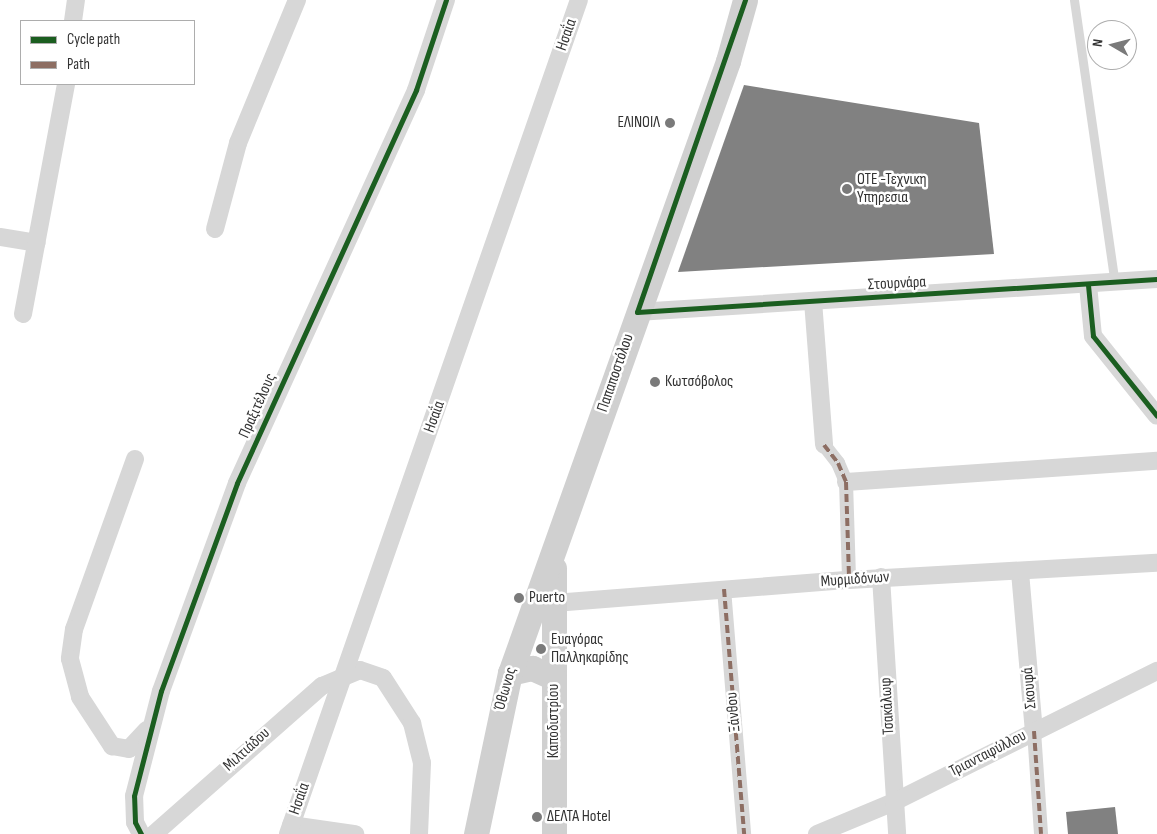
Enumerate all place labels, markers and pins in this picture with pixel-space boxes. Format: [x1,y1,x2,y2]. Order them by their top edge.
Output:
place label: ΕΛΙΝΟΙΛ [618,113,660,133]
marker: ΕΛΙΝΟΙΛ [664,117,676,129]
place label: ΟΤΕ -Τεχνικη Υπηρεσια [857,170,926,208]
marker: ΟΤΕ -Τεχνικη Υπηρεσια [841,183,853,195]
place label: Κωτσόβολος [665,372,733,392]
marker: Κωτσόβολος [649,376,661,388]
place label: Puerto [529,588,565,608]
marker: Puerto [513,592,525,604]
place label: Ευαγόρας Παλληκαρίδης [551,630,629,668]
marker: Ευαγόρας Παλληκαρίδης [535,643,547,655]
place label: ΔΕΛΤΑ Hotel [547,807,611,827]
marker: ΔΕΛΤΑ Hotel [531,811,543,823]

